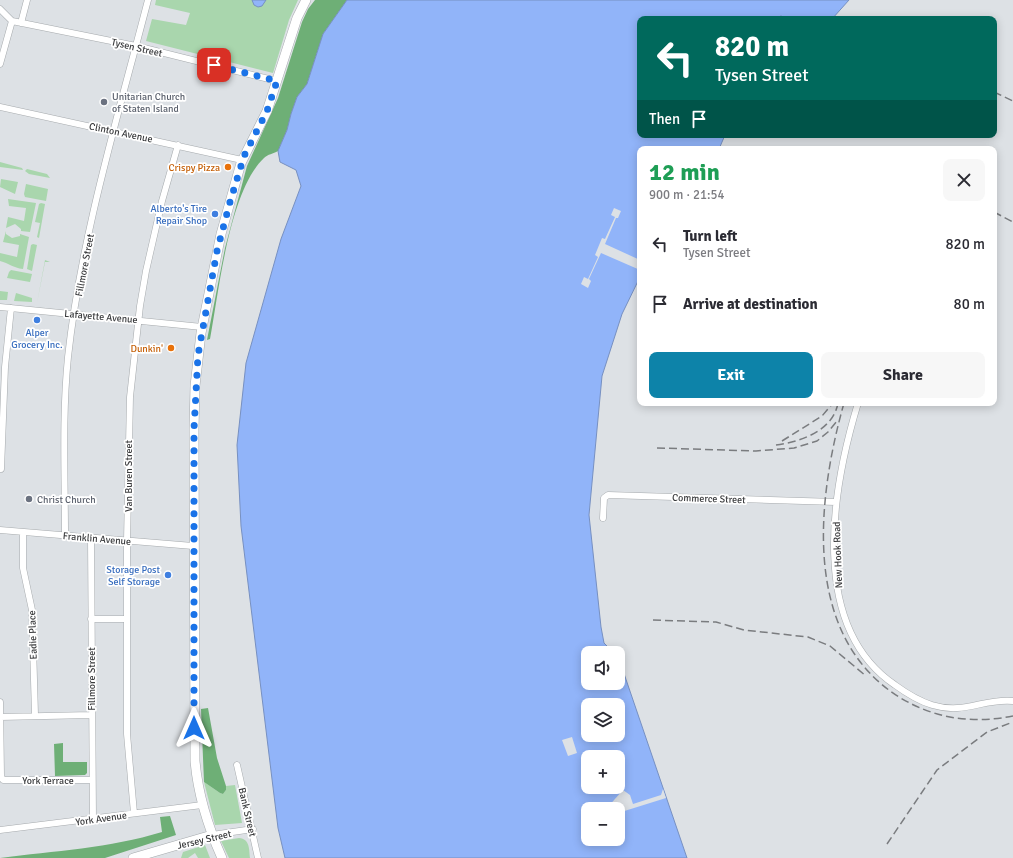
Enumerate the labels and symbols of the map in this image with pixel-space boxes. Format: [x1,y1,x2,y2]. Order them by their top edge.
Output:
street label: Tysen Street [110,36,164,60]
pin [197,48,231,82]
place label: Unitarian Church of Staten Island [112,91,185,115]
marker: Unitarian Church of Staten Island [99,97,109,107]
street label: Clinton Avenue [88,120,154,146]
place label: Crispy Pizza [168,162,220,174]
marker: Crispy Pizza [223,162,233,172]
place label: Alberto's Tire Repair Shop [151,203,207,227]
marker: Alberto's Tire Repair Shop [210,209,220,219]
street label: Fillmore Street [73,232,97,298]
street label: Lafayette Avenue [64,308,138,326]
marker: Alper Grocery Inc. [32,315,42,325]
place label: Alper Grocery Inc. [11,327,63,351]
place label: Dunkin' [130,343,163,355]
marker: Dunkin' [166,343,176,353]
street label: Van Buren Street [123,440,135,512]
street label: Commerce Street [672,492,746,506]
marker: Christ Church [24,494,34,504]
place label: Christ Church [37,494,96,506]
street label: New Hook Road [831,521,845,589]
street label: Franklin Avenue [62,530,132,548]
place label: Storage Post Self Storage [106,564,160,588]
marker: Storage Post Self Storage [163,570,173,580]
street label: Eadie Place [26,610,40,660]
street label: Fillmore Street [86,647,98,711]
position arrow [173,707,215,749]
street label: York Terrace [22,775,74,787]
street label: Bank Street [236,787,259,838]
street label: York Avenue [75,809,128,829]
street label: Jersey Street [176,828,233,852]

